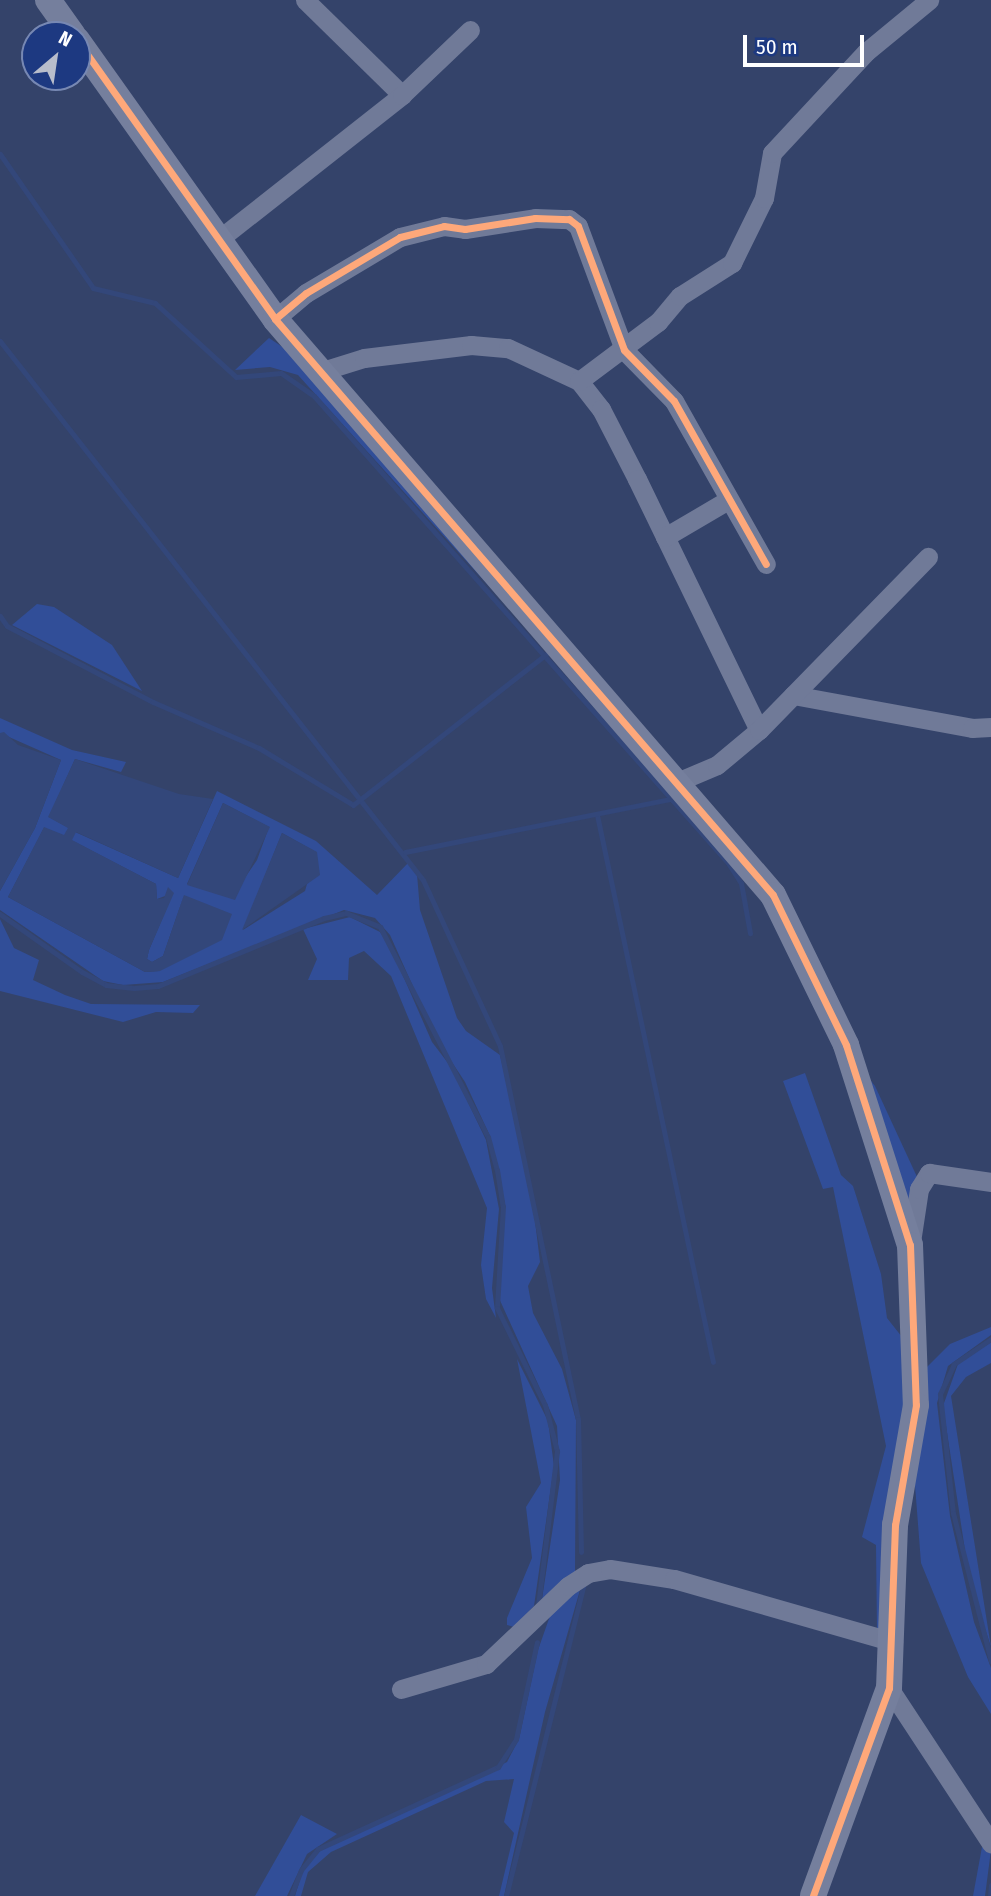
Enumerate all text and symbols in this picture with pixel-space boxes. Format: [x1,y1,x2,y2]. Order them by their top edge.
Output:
north arrow [21,21,91,91]
scale bar [746,21,867,65]
text: N [55,26,76,52]
text: 50 m [756,34,798,60]

